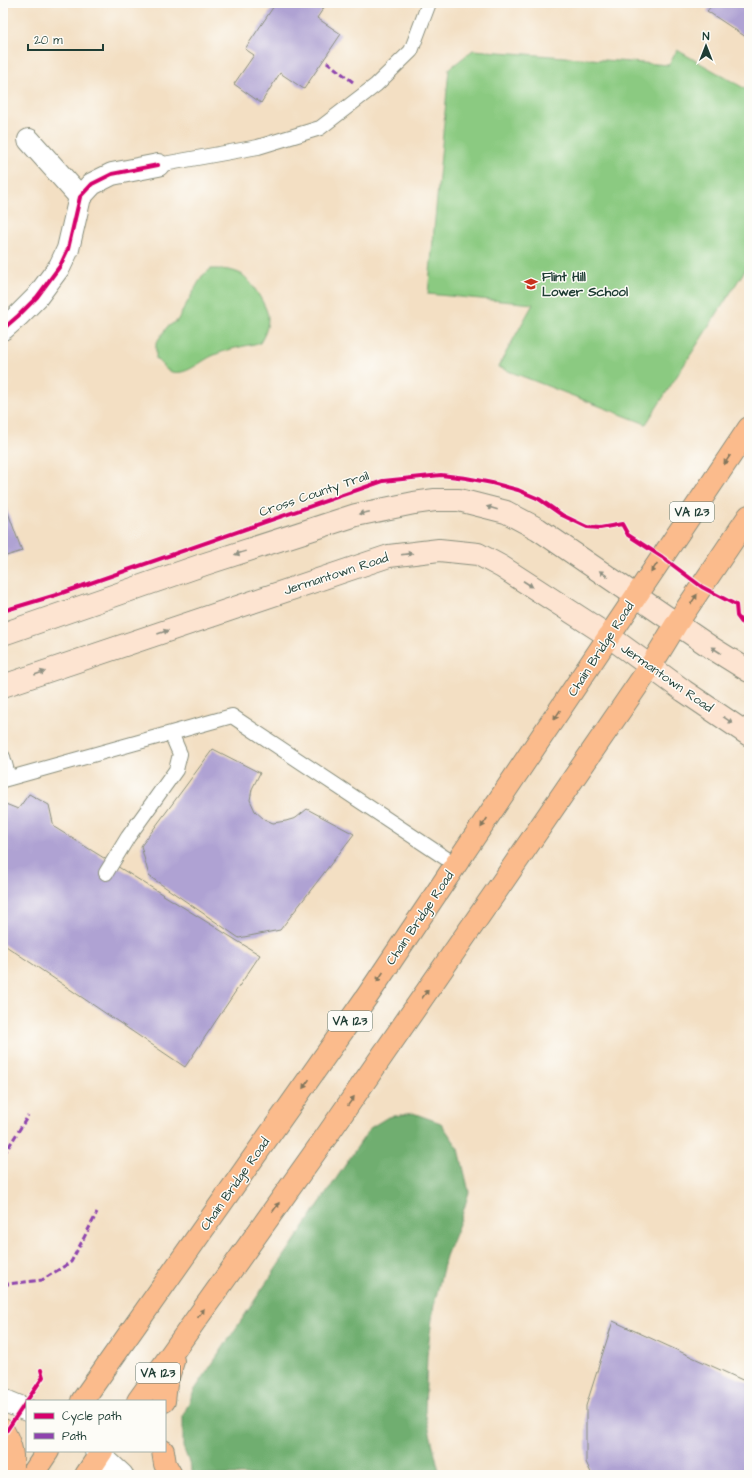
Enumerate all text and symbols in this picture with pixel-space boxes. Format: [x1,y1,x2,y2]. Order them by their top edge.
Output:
scale bar [28,26,103,52]
north arrow [686,26,726,66]
text: N [703,29,710,44]
text: 20 m [34,32,63,49]
place label: Flint Hill Lower School [542,268,628,301]
school or university icon: Flint Hill Lower School [523,276,539,292]
one-way arrow [723,455,731,466]
street label: Cross County Trail [257,467,372,522]
road number: VA 123 [670,502,714,522]
one-way arrow [486,505,498,511]
one-way arrow [358,510,370,516]
street label: Jermantown Road [281,549,391,599]
one-way arrow [234,550,246,556]
one-way arrow [401,551,413,557]
one-way arrow [651,562,658,574]
one-way arrow [598,570,609,578]
one-way arrow [522,580,534,587]
one-way arrow [690,593,698,604]
street label: Chain Bridge Road [564,598,639,700]
one-way arrow [158,628,170,634]
street label: Jermantown Road [617,639,717,717]
one-way arrow [710,647,722,654]
one-way arrow [34,670,46,676]
one-way arrow [553,710,561,721]
one-way arrow [723,717,734,724]
one-way arrow [480,818,488,828]
street label: Chain Bridge Road [382,867,459,969]
one-way arrow [376,972,384,983]
one-way arrow [421,989,429,999]
road number: VA 123 [328,1011,372,1031]
one-way arrow [302,1079,310,1089]
one-way arrow [347,1095,355,1106]
street label: Chain Bridge Road [196,1134,275,1235]
one-way arrow [272,1202,280,1212]
one-way arrow [197,1308,205,1318]
road number: VA 123 [136,1363,180,1383]
legend [26,1400,166,1452]
text: Cycle path [62,1408,121,1426]
text: Path [62,1428,87,1445]

